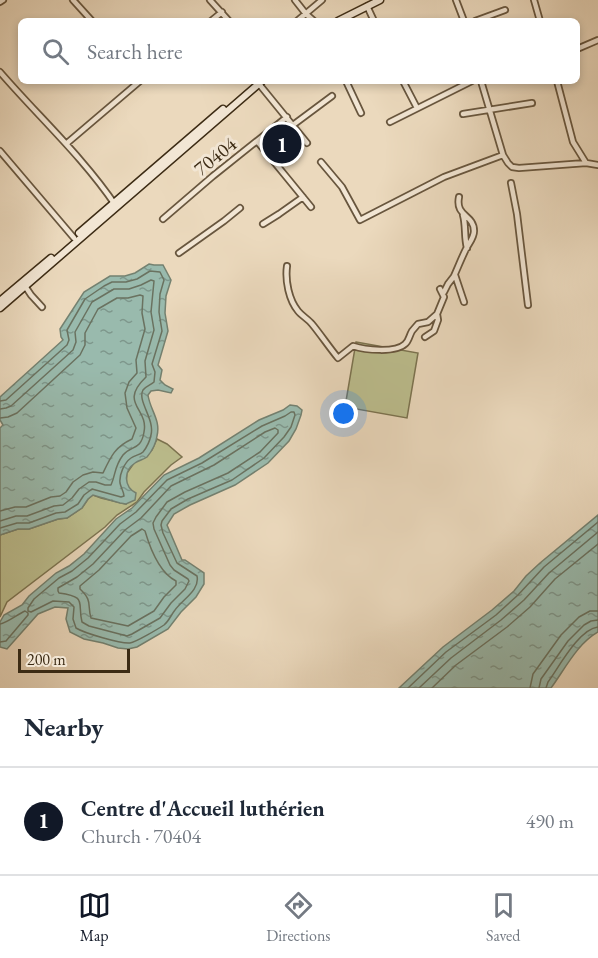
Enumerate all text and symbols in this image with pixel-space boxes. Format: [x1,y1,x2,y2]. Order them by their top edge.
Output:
search box [18,18,580,84]
icon: search [39,35,72,68]
text: Search here [87,37,182,66]
pin: 1 [262,122,302,166]
street label: 70404 [188,131,242,181]
your location [329,399,358,428]
scale bar [18,646,130,674]
text: 200 m [27,649,66,670]
text: Nearby [24,710,104,744]
text: Centre d'Accueil luthérien [81,794,325,823]
text: 1 [38,808,49,834]
text: 490 m [526,808,574,834]
text: Church · 70404 [81,823,201,849]
tab: Map [78,889,111,946]
tab: Directions [266,889,331,946]
tab: Saved [486,889,520,946]

